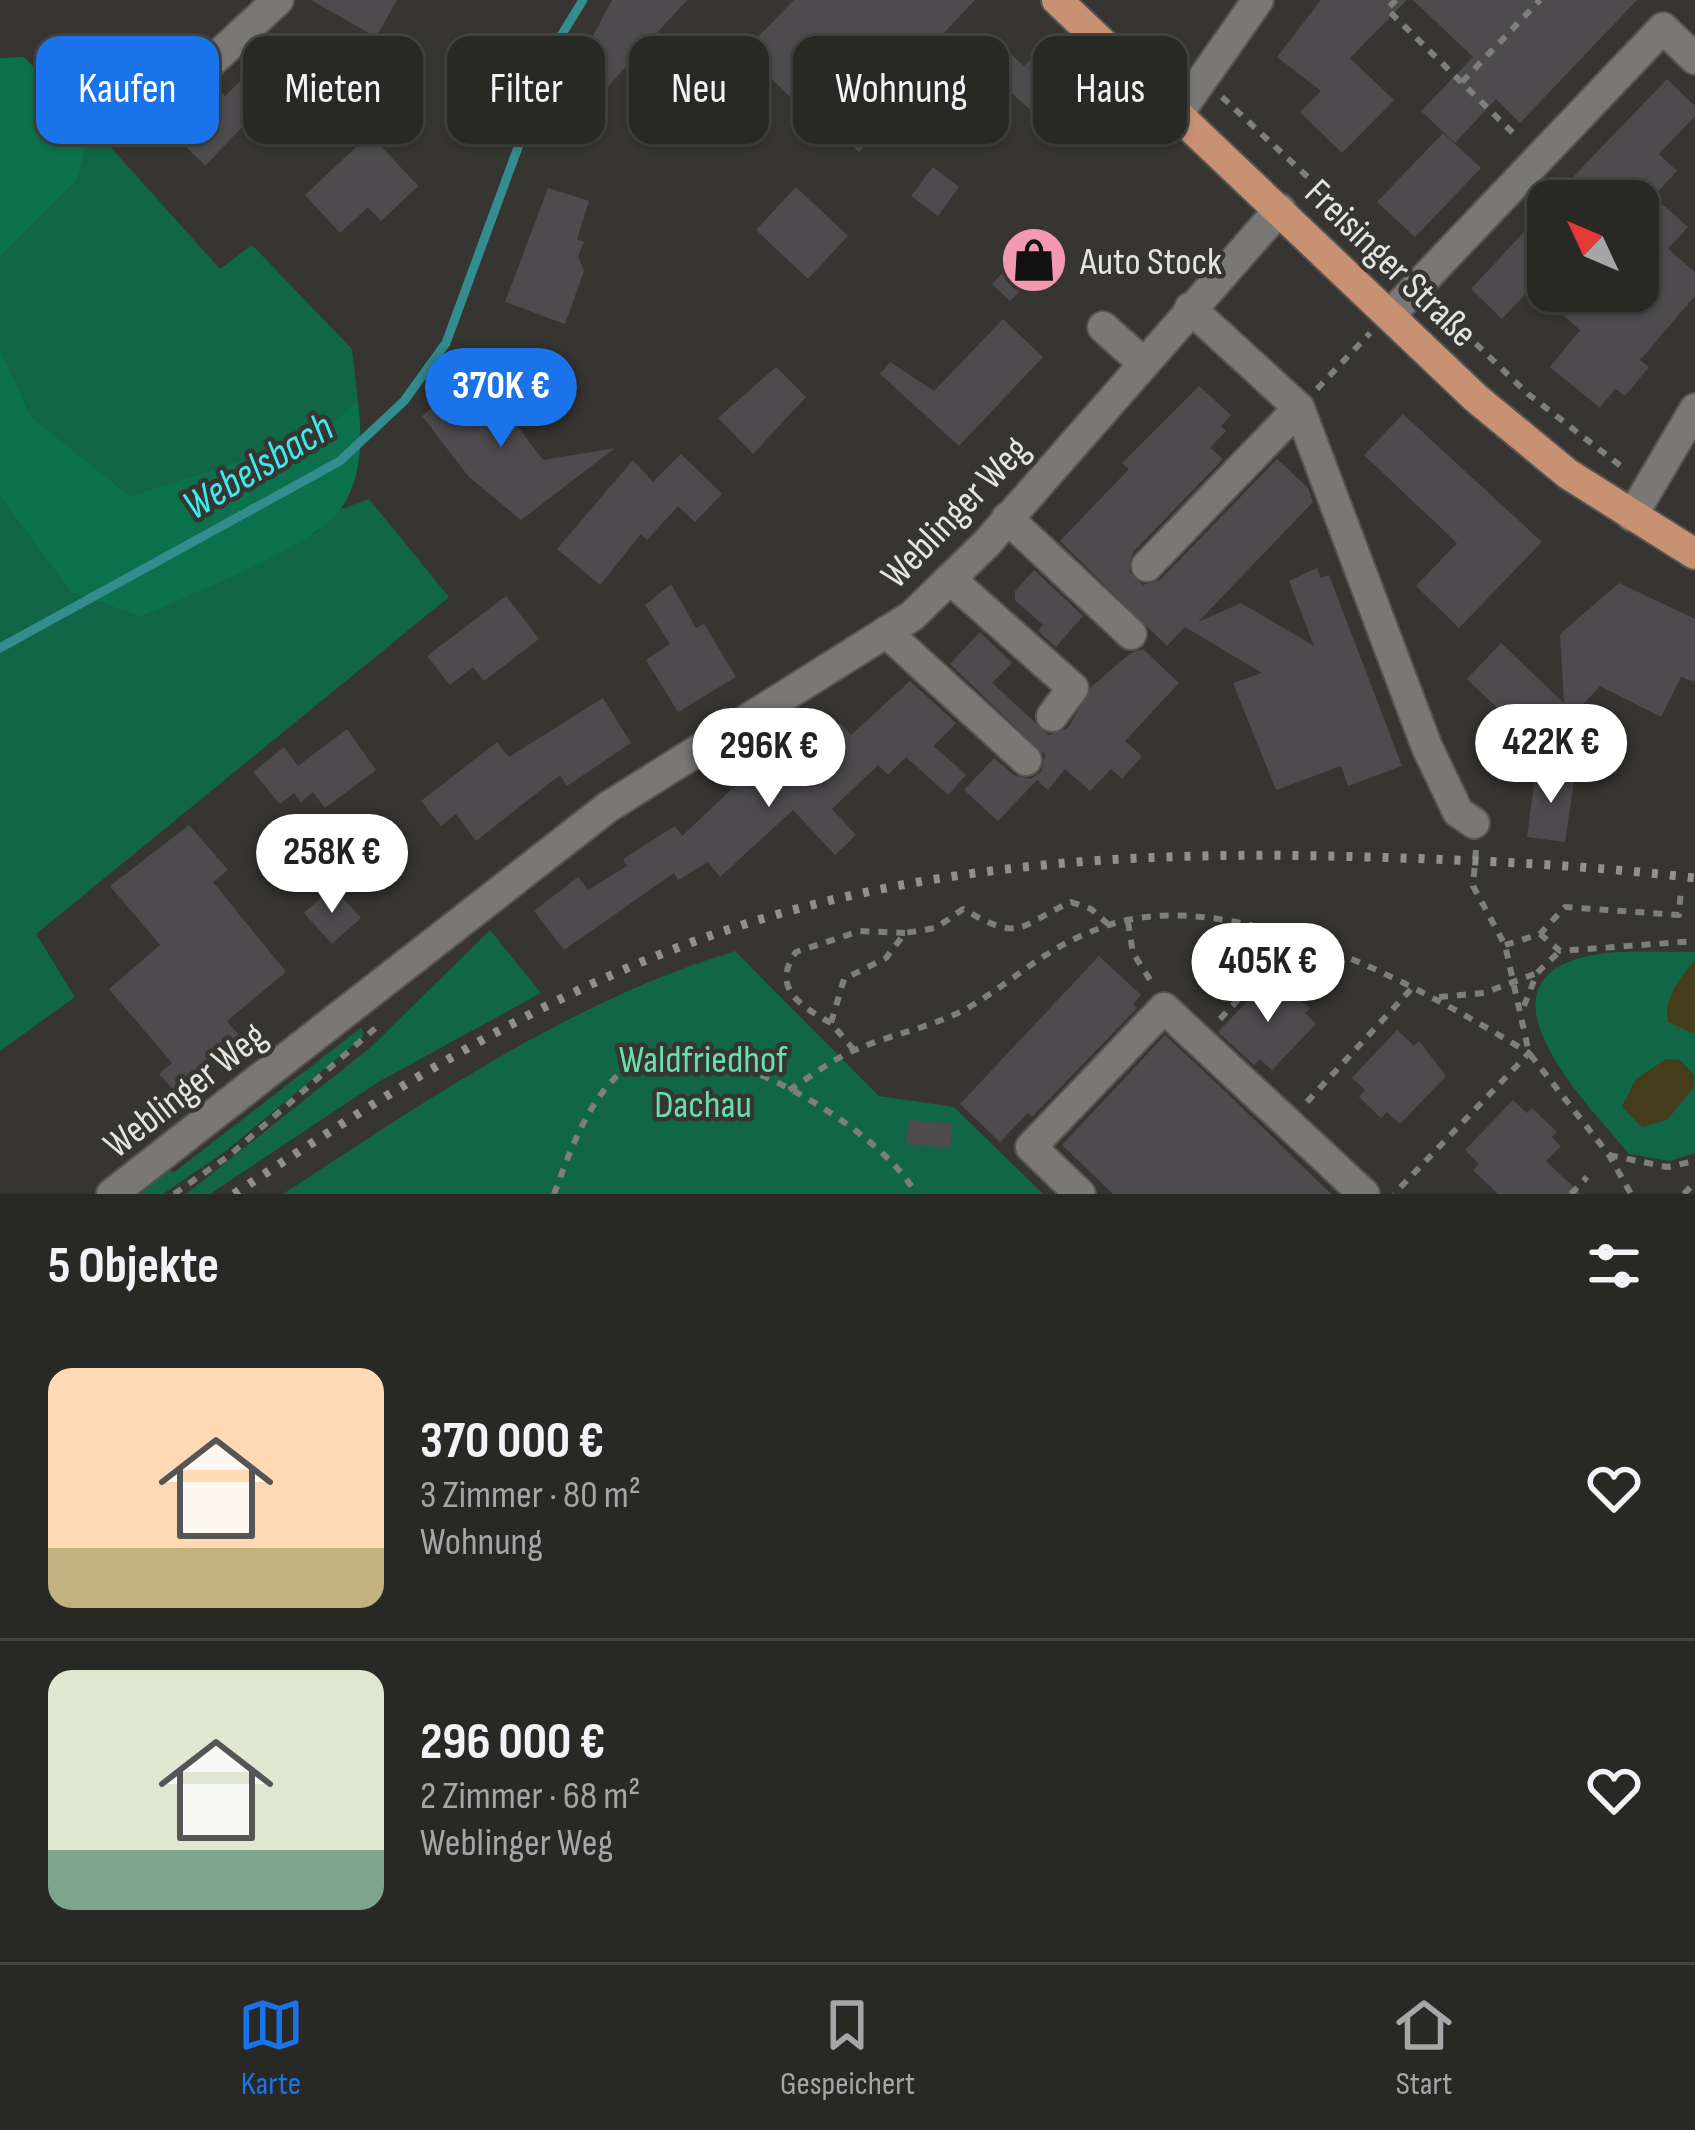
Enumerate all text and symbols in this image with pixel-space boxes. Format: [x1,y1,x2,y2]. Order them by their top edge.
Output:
chip: Kaufen [36,36,219,144]
chip: Mieten [243,36,423,144]
chip: Filter [447,36,605,144]
chip: Neu [629,36,769,144]
chip: Wohnung [793,36,1009,144]
chip: Haus [1033,36,1187,144]
street label: Freisinger Straße [1294,170,1486,357]
north arrow [1527,180,1659,312]
map controls [1527,180,1659,312]
shop icon: Auto Stock [999,225,1069,295]
place label: Auto Stock [1079,239,1222,286]
pin: 370K € [403,348,599,450]
text: 370K € [452,363,550,410]
water label: Webelsbach [174,402,343,532]
street label: Weblinger Weg [872,427,1040,598]
pin: 422K € [1453,704,1649,806]
pin: 296K € [671,708,867,810]
text: 422K € [1502,719,1600,766]
text: 296K € [719,723,819,770]
pin: 258K € [234,814,430,916]
text: 258K € [283,829,381,876]
pin: 405K € [1170,923,1366,1025]
text: 405K € [1218,938,1318,985]
street label: Weblinger Weg [95,1013,276,1169]
park label: Waldfriedhof Dachau [619,1037,788,1129]
icon: filters [1581,1233,1647,1299]
text: 5 Objekte [48,1236,219,1297]
text: 370 000 € [420,1411,604,1472]
icon: home [144,1416,288,1560]
icon: heart [1581,1455,1647,1521]
text: 3 Zimmer · 80 m² [420,1472,641,1519]
text: Wohnung [420,1519,543,1566]
text: 296 000 € [420,1712,605,1773]
icon: home [144,1718,288,1862]
icon: heart [1581,1757,1647,1823]
text: 2 Zimmer · 68 m² [420,1773,640,1820]
text: Weblinger Weg [420,1820,613,1867]
tab: Karte [238,1992,304,2104]
tab: Gespeichert [780,1992,915,2104]
tab: Start [1391,1992,1457,2104]

